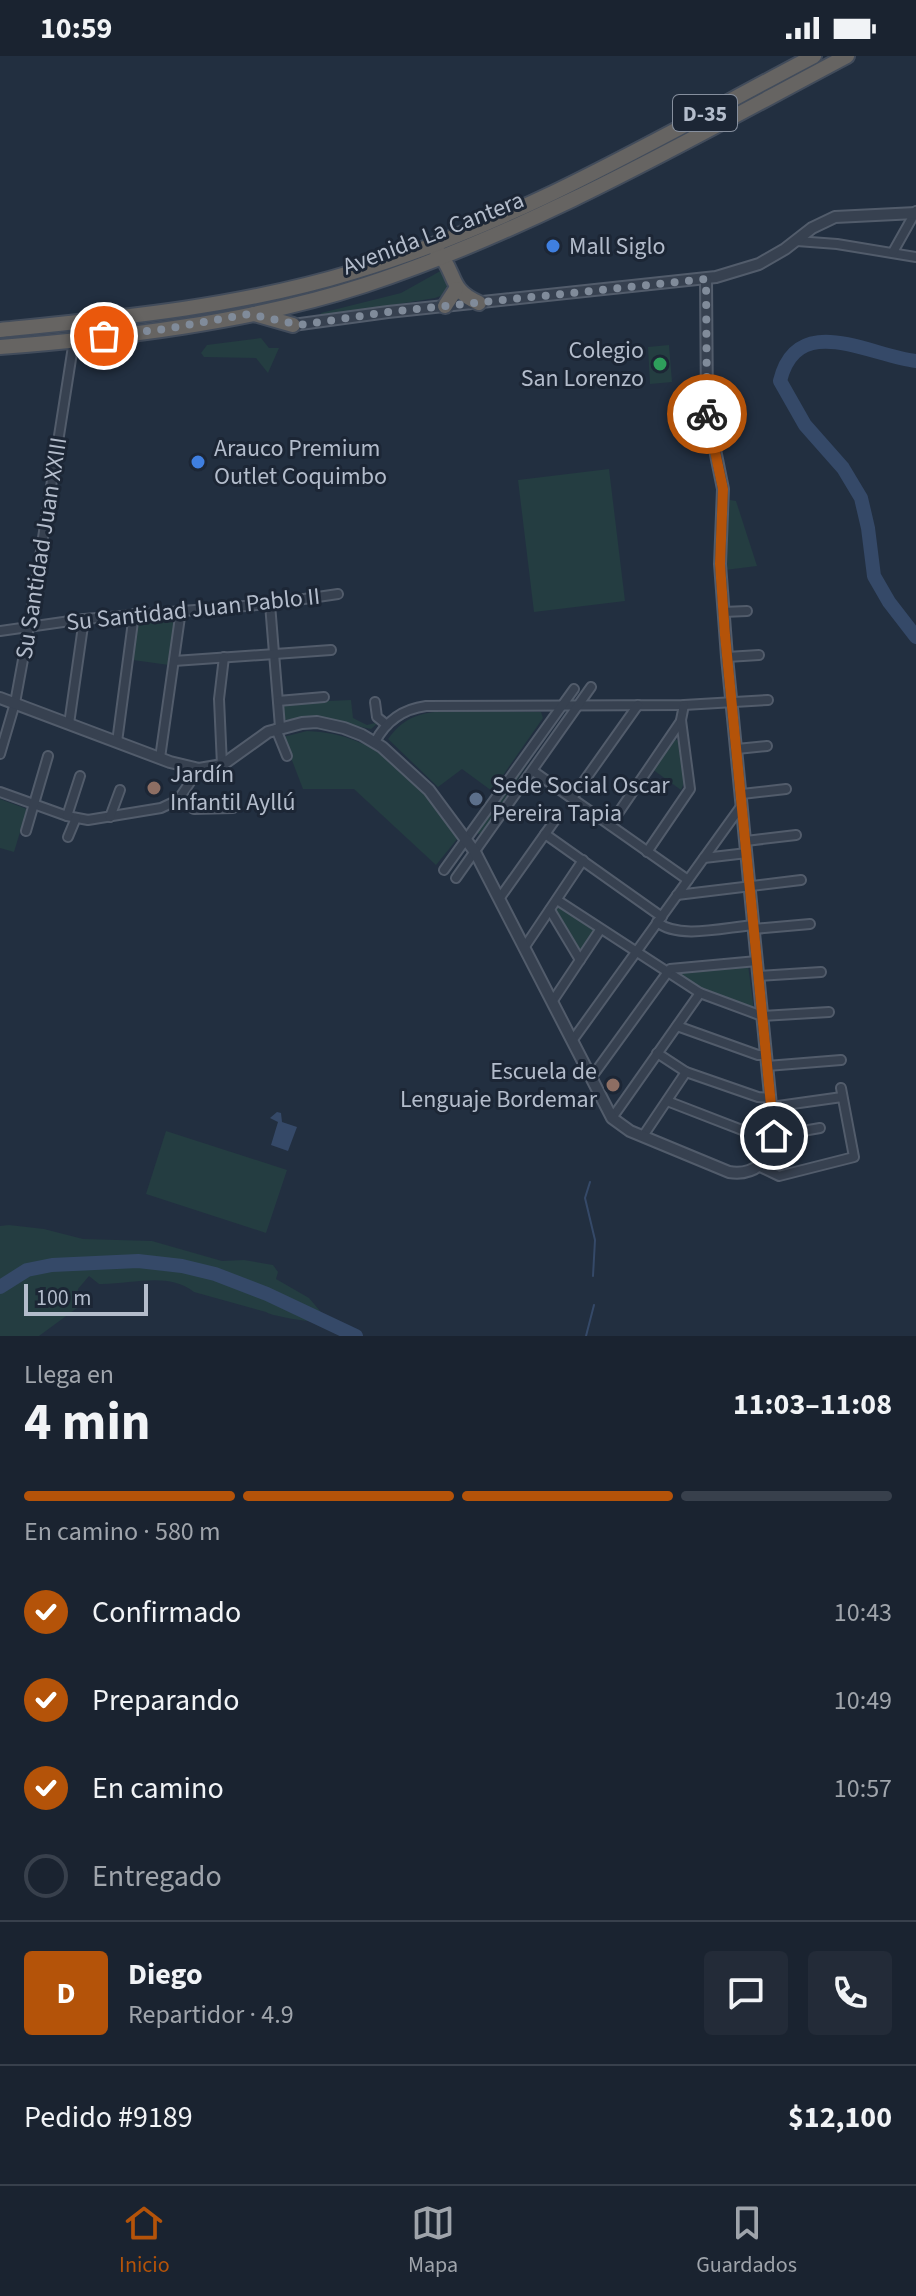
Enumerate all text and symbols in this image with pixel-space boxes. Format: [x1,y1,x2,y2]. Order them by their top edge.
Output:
text: 10:59 [40,7,112,50]
road number: D-35 [673,95,737,131]
street label: Avenida La Cantera [337,183,529,284]
place label: Mall Siglo [569,229,666,264]
marker: Mall Siglo [544,237,562,255]
pin [70,302,138,370]
icon: bag [82,314,126,358]
place label: Colegio San Lorenzo [521,333,644,396]
marker: Colegio San Lorenzo [651,355,669,373]
courier [667,374,747,454]
icon: bike [685,392,729,436]
place label: Arauco Premium Outlet Coquimbo [214,431,387,494]
street label: Su Santidad Juan XXIII [7,435,76,662]
marker: Arauco Premium Outlet Coquimbo [189,453,207,471]
street label: Su Santidad Juan Pablo II [64,579,322,640]
place label: Jardín Infantil Ayllú [170,757,296,820]
place label: Sede Social Oscar Pereira Tapia [492,768,670,831]
marker: Jardín Infantil Ayllú [145,779,163,797]
marker: Sede Social Oscar Pereira Tapia [467,790,485,808]
place label: Escuela de Lenguaje Bordemar [400,1054,598,1117]
marker: Escuela de Lenguaje Bordemar [604,1076,622,1094]
pin [740,1102,808,1170]
icon: home [752,1114,796,1158]
scale bar [24,1280,148,1316]
text: 100 m [36,1282,91,1314]
text: Llega en [24,1356,114,1393]
text: 11:03–11:08 [733,1383,892,1426]
text: 4 min [24,1386,151,1460]
text: En camino · 580 m [24,1513,220,1550]
icon: check [24,1590,68,1634]
text: Confirmado [92,1591,241,1634]
text: 10:43 [834,1594,892,1631]
icon: check [24,1678,68,1722]
text: Preparando [92,1679,239,1722]
text: 10:49 [834,1682,892,1719]
icon: check [24,1766,68,1810]
text: En camino [92,1767,224,1810]
text: 10:57 [834,1770,892,1807]
text: Entregado [92,1855,222,1898]
button: chat [704,1951,788,2035]
button: phone [808,1951,892,2035]
text: Diego [128,1953,203,1996]
text: D [56,1972,76,2015]
text: Repartidor · 4.9 [128,1996,294,2033]
text: Pedido #9189 [24,2096,193,2139]
text: $12,100 [788,2096,892,2139]
tab: Inicio [119,2201,170,2281]
tab: Mapa [408,2201,458,2281]
tab: Guardados [696,2201,797,2281]

